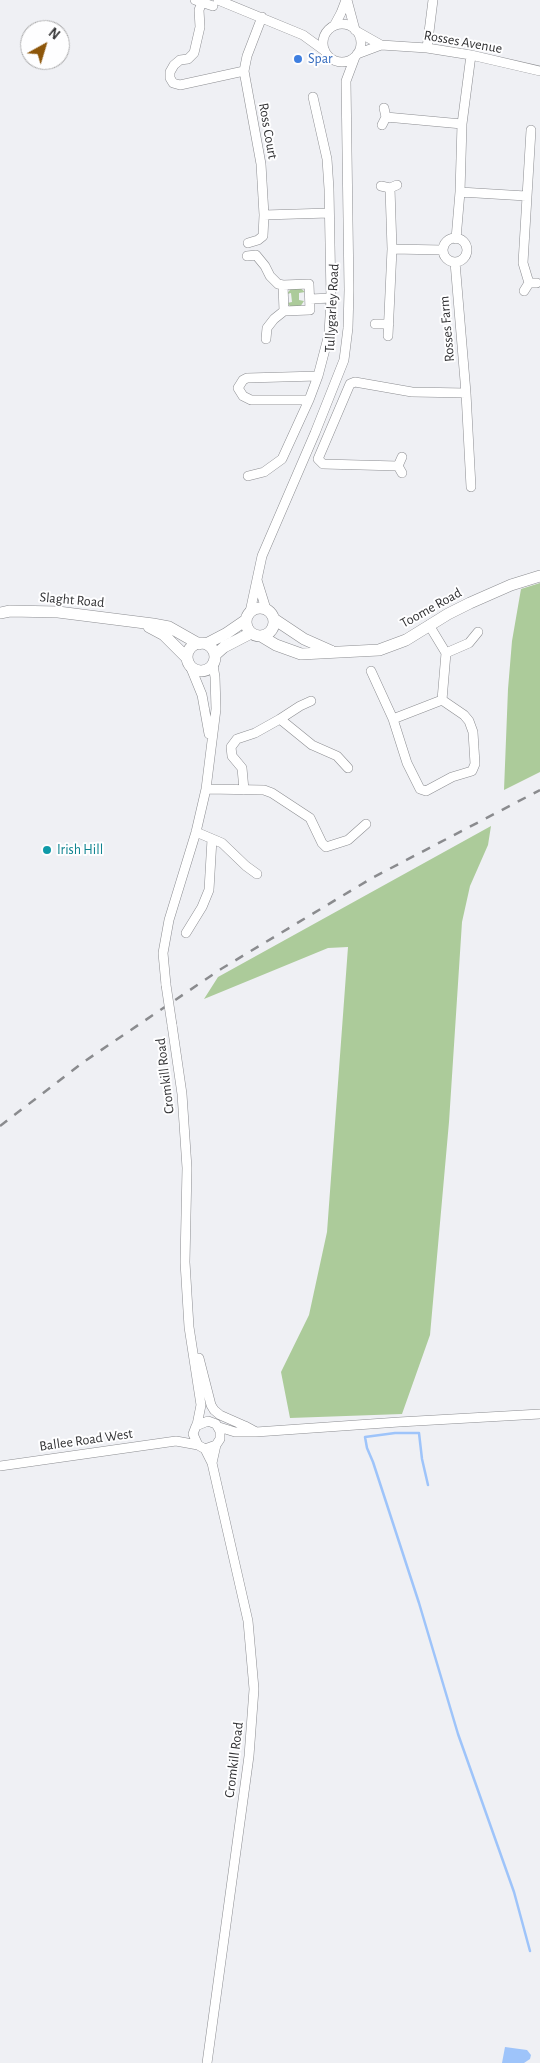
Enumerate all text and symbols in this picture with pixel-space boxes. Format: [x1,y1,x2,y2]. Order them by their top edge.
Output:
north arrow [20,20,70,70]
text: N [46,26,62,43]
street label: Rosses Avenue [423,27,503,57]
place label: Spar [308,51,333,67]
marker: Spar [292,53,304,65]
street label: Ross Court [255,102,281,160]
street label: Tullygarley Road [321,263,343,353]
street label: Rosses Farm [436,295,458,363]
street label: Toome Road [397,584,465,632]
street label: Slaght Road [39,589,105,611]
place label: Irish Hill [57,842,103,858]
marker: Irish Hill [41,844,53,856]
street label: Cromkill Road [152,1037,178,1115]
street label: Ballee Road West [38,1425,134,1455]
street label: Cromkill Road [221,1721,247,1799]

